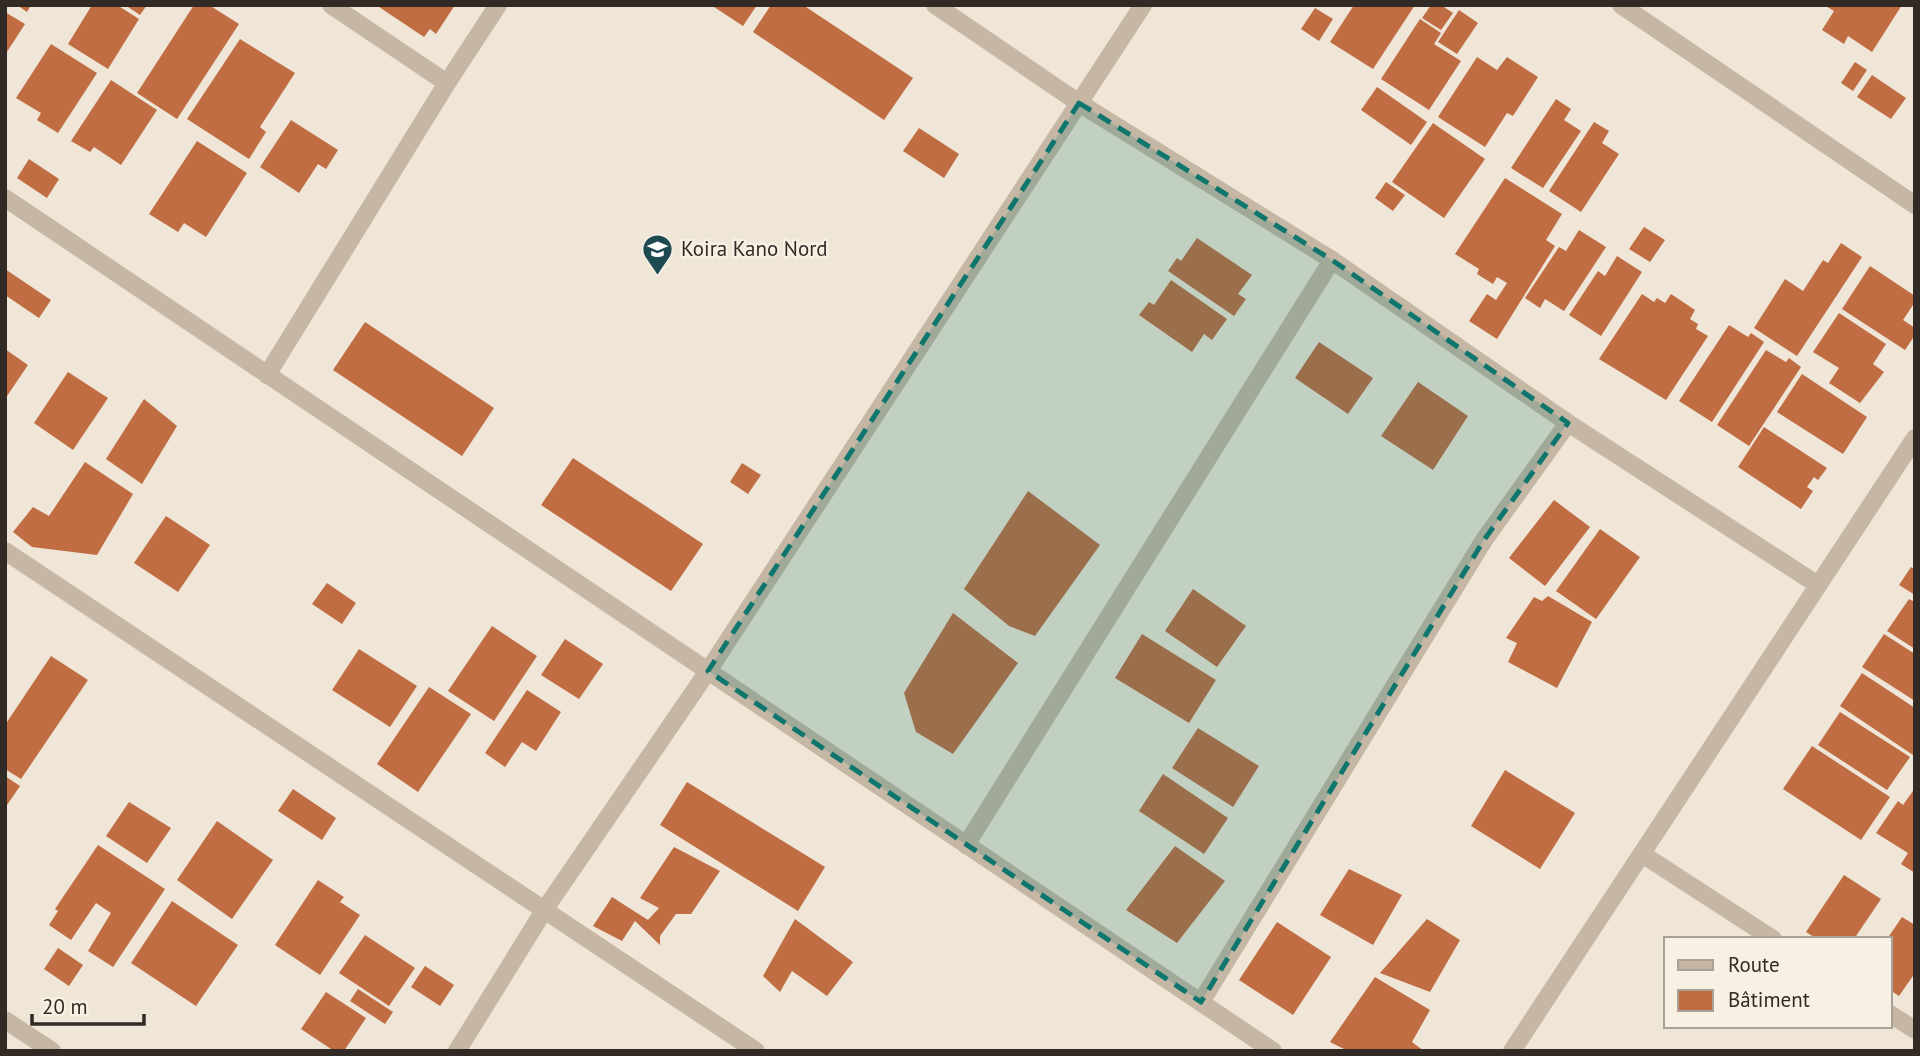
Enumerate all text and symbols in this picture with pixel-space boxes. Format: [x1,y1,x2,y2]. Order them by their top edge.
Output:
school or university icon: Koira Kano Nord [641,232,675,276]
place label: Koira Kano Nord [681,235,828,262]
legend [1664,937,1892,1028]
text: Route [1728,951,1780,978]
scale bar [32,982,144,1026]
text: Bâtiment [1728,986,1810,1013]
text: 20 m [42,993,88,1020]

